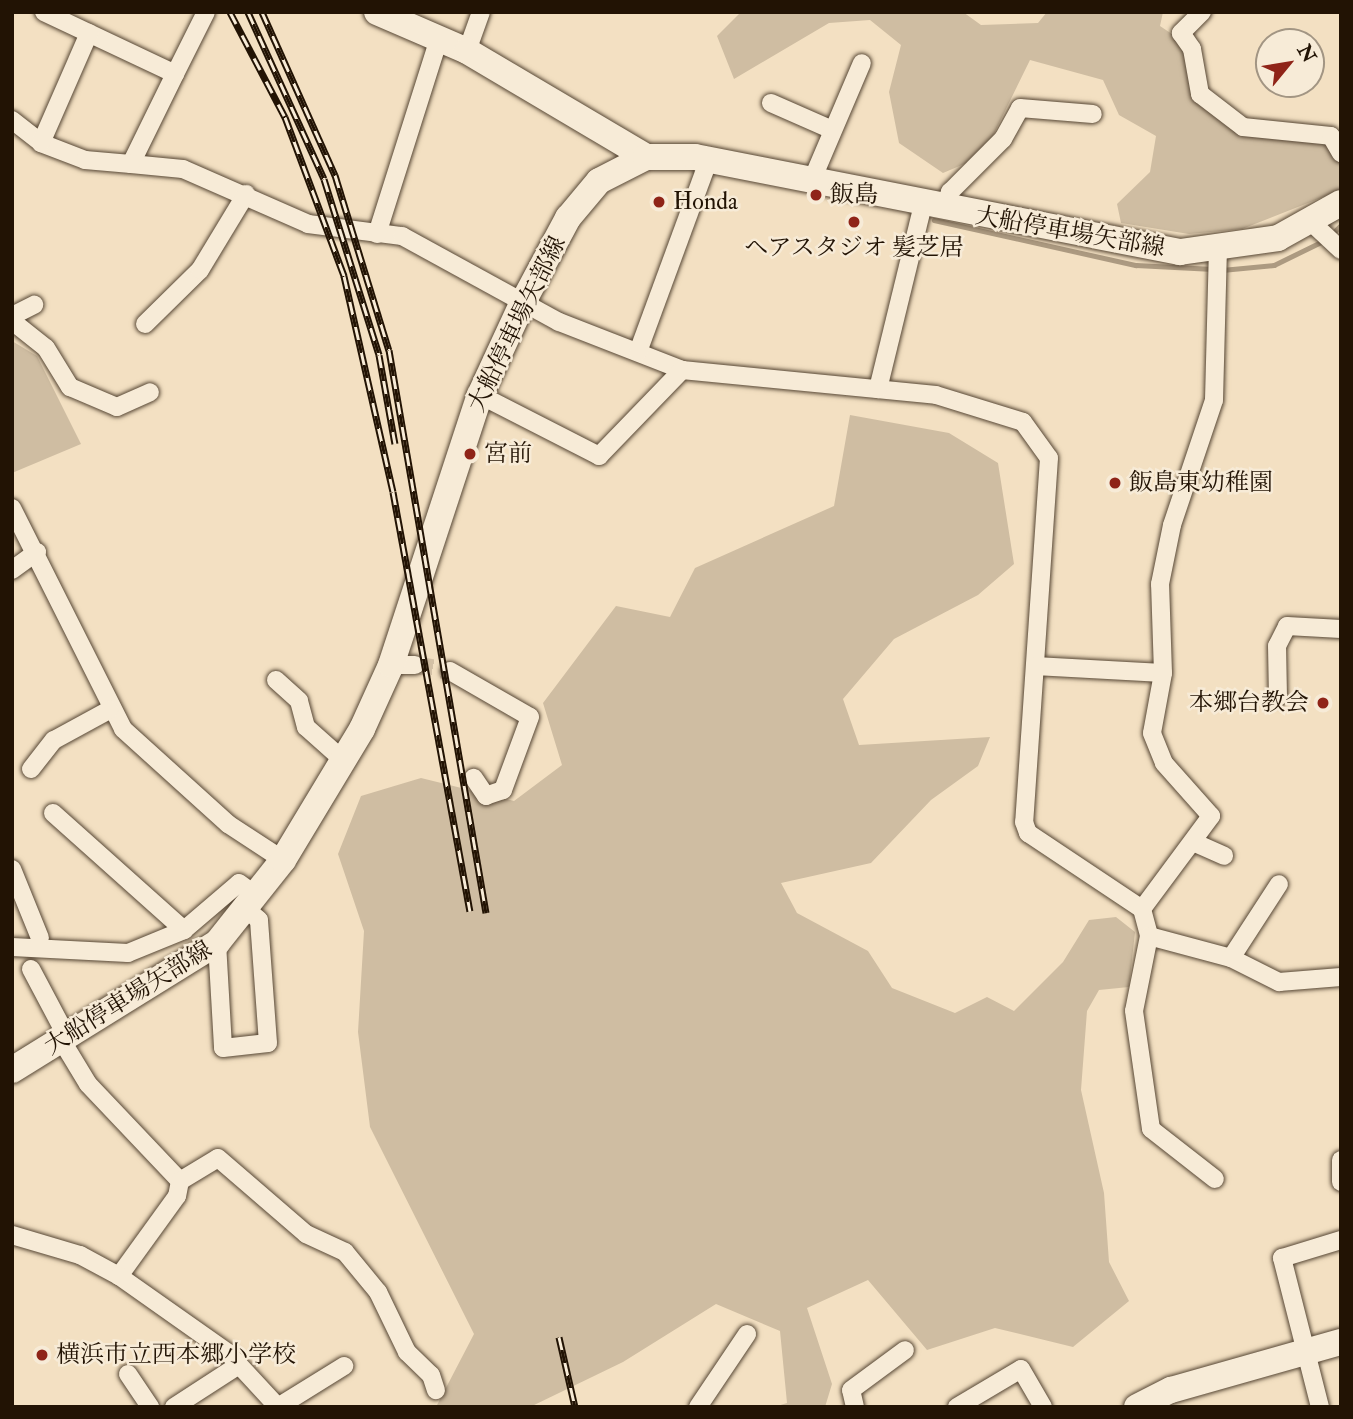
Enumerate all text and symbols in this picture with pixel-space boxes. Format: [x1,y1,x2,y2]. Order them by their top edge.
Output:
north arrow [1255,28,1325,98]
text: N [1292,40,1321,67]
place label: 飯島 [830,181,878,209]
marker: 飯島 [808,187,824,203]
place label: Honda [673,188,738,216]
marker: Honda [651,194,667,210]
street label: 大船停車場矢部線 [973,201,1167,263]
marker: ヘアスタジオ 髪芝居 [846,214,862,230]
street label: 大船停車場矢部線 [462,231,572,417]
place label: ヘアスタジオ 髪芝居 [743,234,965,262]
place label: 宮前 [484,440,532,468]
marker: 宮前 [462,446,478,462]
place label: 飯島東幼稚園 [1129,469,1273,497]
marker: 飯島東幼稚園 [1107,475,1123,491]
place label: 本郷台教会 [1189,689,1309,717]
marker: 本郷台教会 [1315,695,1331,711]
street label: 大船停車場矢部線 [39,935,217,1061]
place label: 横浜市立西本郷小学校 [56,1341,296,1369]
marker: 横浜市立西本郷小学校 [34,1347,50,1363]

